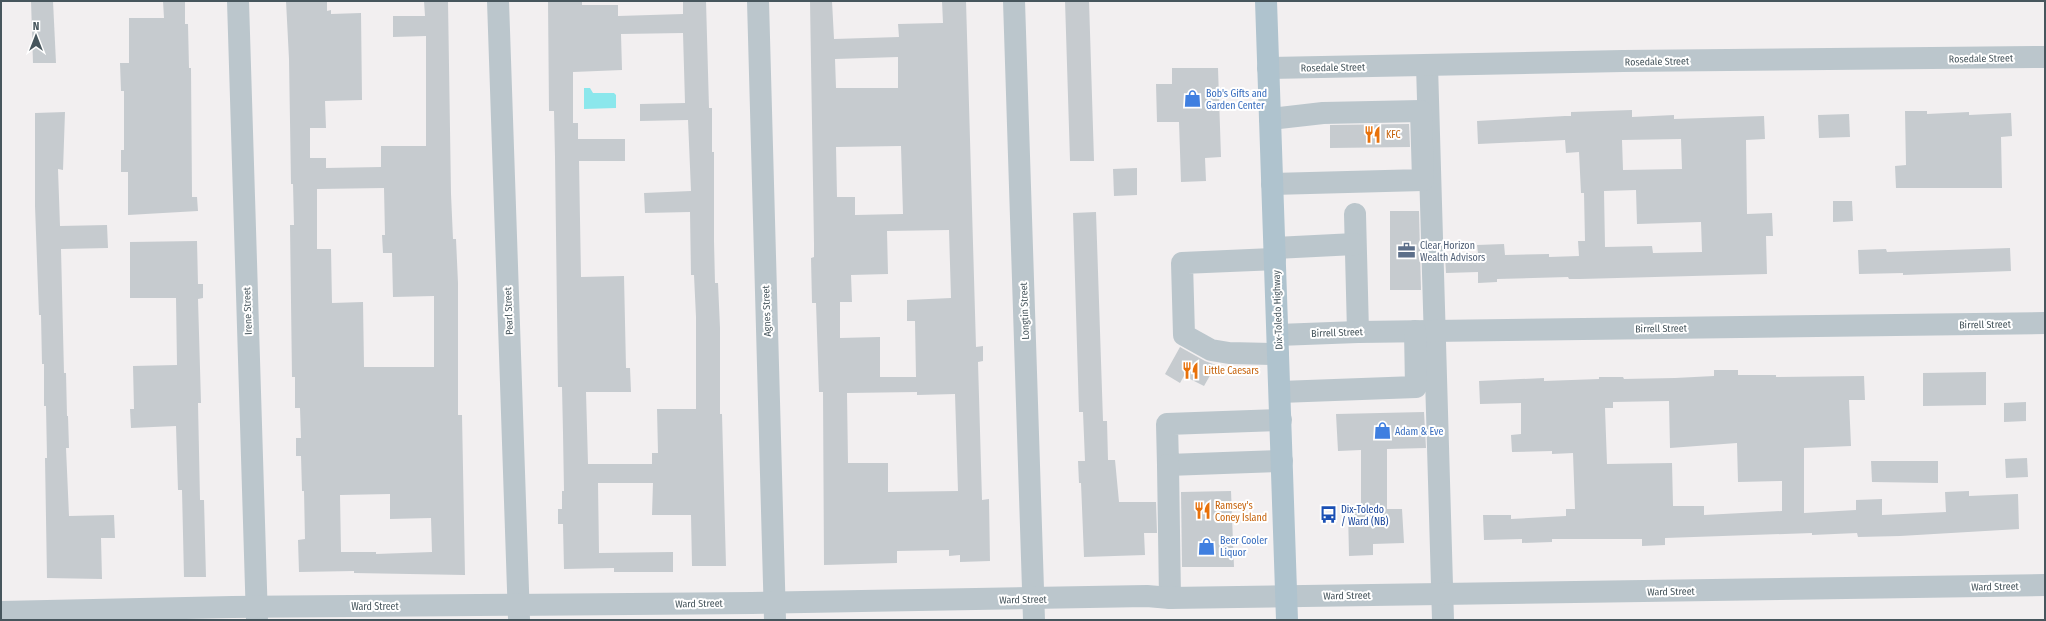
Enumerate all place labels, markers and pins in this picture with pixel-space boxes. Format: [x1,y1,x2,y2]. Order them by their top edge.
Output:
place label: Bob's Gifts and Garden Center [1206,88,1267,112]
shop icon: Bob's Gifts and Garden Center [1183,89,1203,109]
restaurant icon: KFC [1363,124,1383,144]
place label: KFC [1386,129,1401,141]
place label: Clear Horizon Wealth Advisors [1420,240,1485,264]
office icon: Clear Horizon Wealth Advisors [1397,241,1417,261]
restaurant icon: Little Caesars [1181,360,1201,380]
place label: Little Caesars [1204,365,1259,377]
shop icon: Adam & Eve [1372,421,1392,441]
place label: Adam & Eve [1395,426,1443,438]
place label: Ramsey's Coney Island [1215,500,1267,524]
restaurant icon: Ramsey's Coney Island [1192,501,1212,521]
place label: Dix-Toledo / Ward (NB) [1341,504,1389,528]
bus stop icon: Dix-Toledo / Ward (NB) [1318,505,1338,525]
place label: Beer Cooler Liquor [1220,535,1268,559]
shop icon: Beer Cooler Liquor [1197,536,1217,556]

